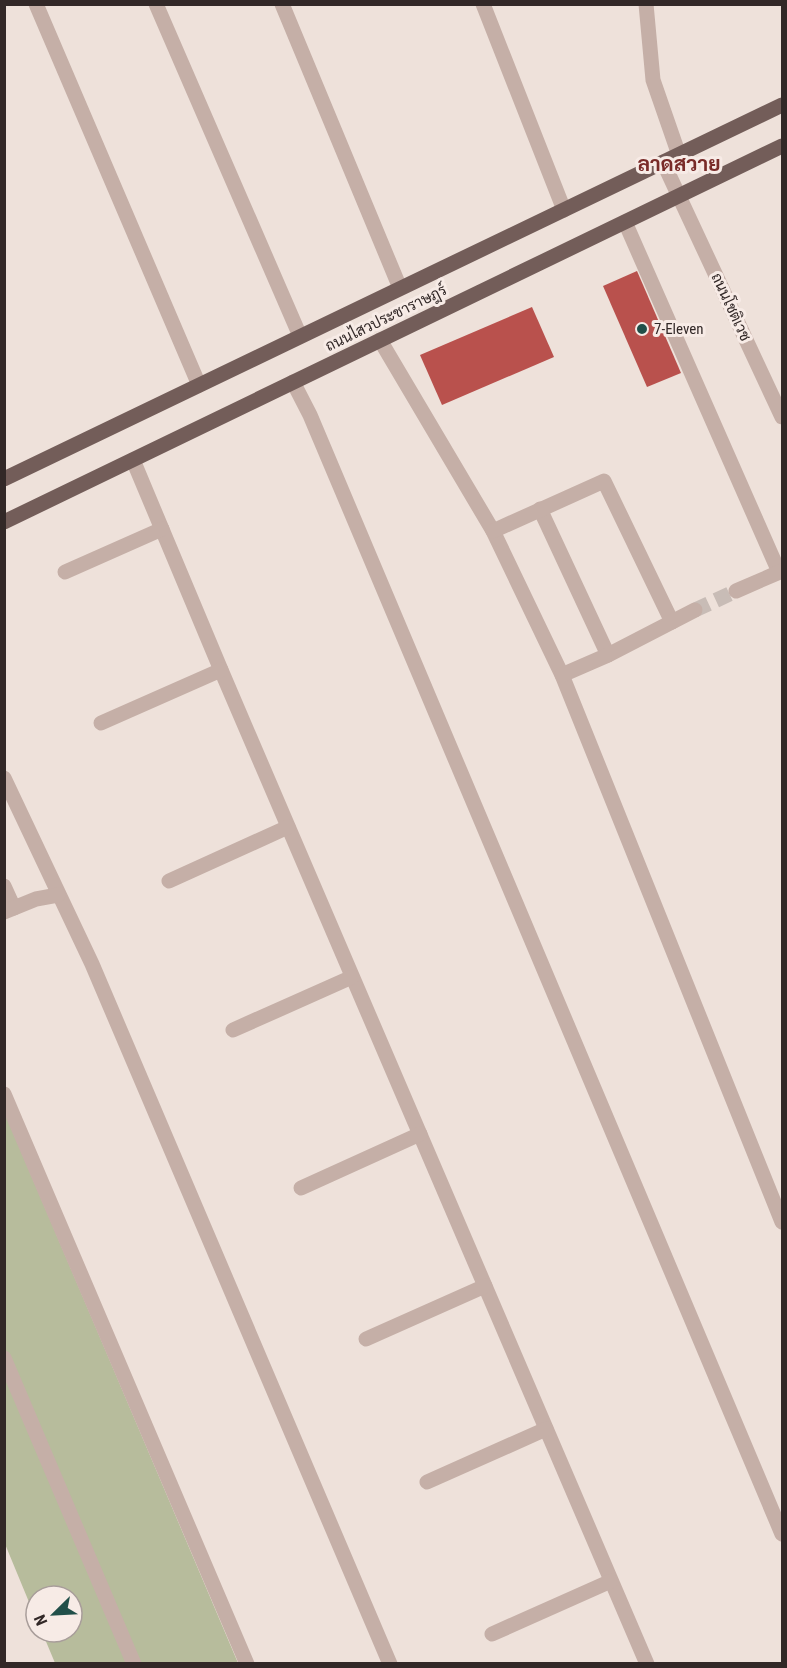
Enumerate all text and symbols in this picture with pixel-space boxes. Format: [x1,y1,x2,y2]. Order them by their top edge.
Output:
district label: ลาดสวาย [637,152,721,176]
street label: ถนนโชติเวช [707,270,756,344]
street label: ถนนไสวประชาราษฎร์ [322,280,450,356]
place label: 7-Eleven [654,320,704,338]
marker: 7-Eleven [635,322,649,336]
north arrow [24,1584,84,1644]
text: N [30,1612,51,1628]

